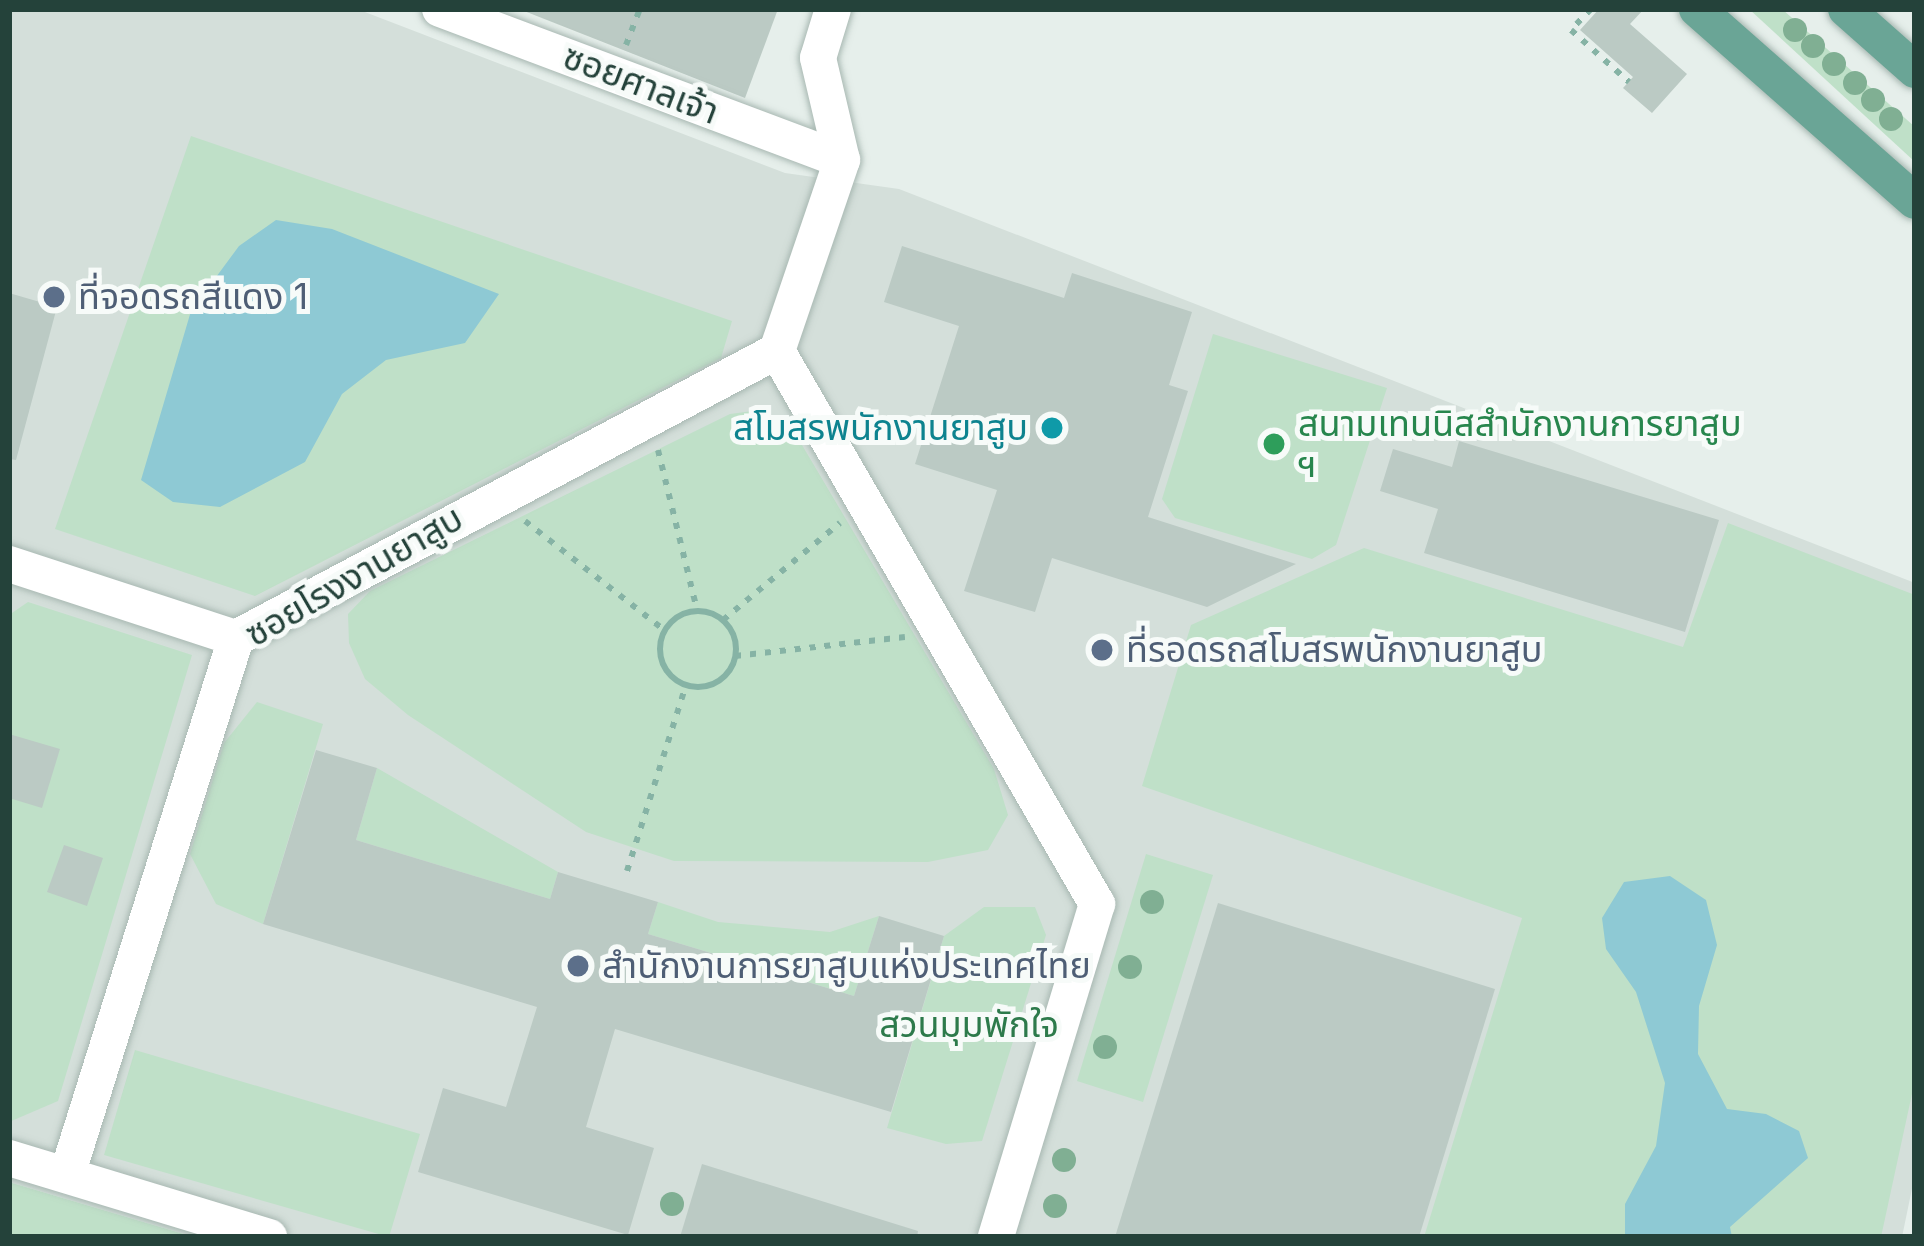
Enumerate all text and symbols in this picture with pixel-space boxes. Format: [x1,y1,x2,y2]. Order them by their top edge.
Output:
street label: ซอยศาลเจ้า [557,35,725,133]
place label: ที่จอดรถสีแดง 1 [78,275,308,319]
marker: ที่จอดรถสีแดง 1 [41,284,67,310]
place label: สนามเทนนิสสำนักงานการยาสูบ ฯ [1298,401,1742,486]
place label: สโมสรพนักงานยาสูบ [733,406,1028,450]
marker: สโมสรพนักงานยาสูบ [1039,415,1065,441]
marker: สนามเทนนิสสำนักงานการยาสูบ ฯ [1261,431,1287,457]
street label: ซอยโรงงานยาสูบ [238,496,470,656]
place label: ที่รอดรถสโมสรพนักงานยาสูบ [1126,628,1543,672]
marker: ที่รอดรถสโมสรพนักงานยาสูบ [1089,637,1115,663]
place label: สำนักงานการยาสูบแห่งประเทศไทย [602,944,1091,988]
marker: สำนักงานการยาสูบแห่งประเทศไทย [565,953,591,979]
park label: สวนมุมพักใจ [879,1003,1059,1047]

